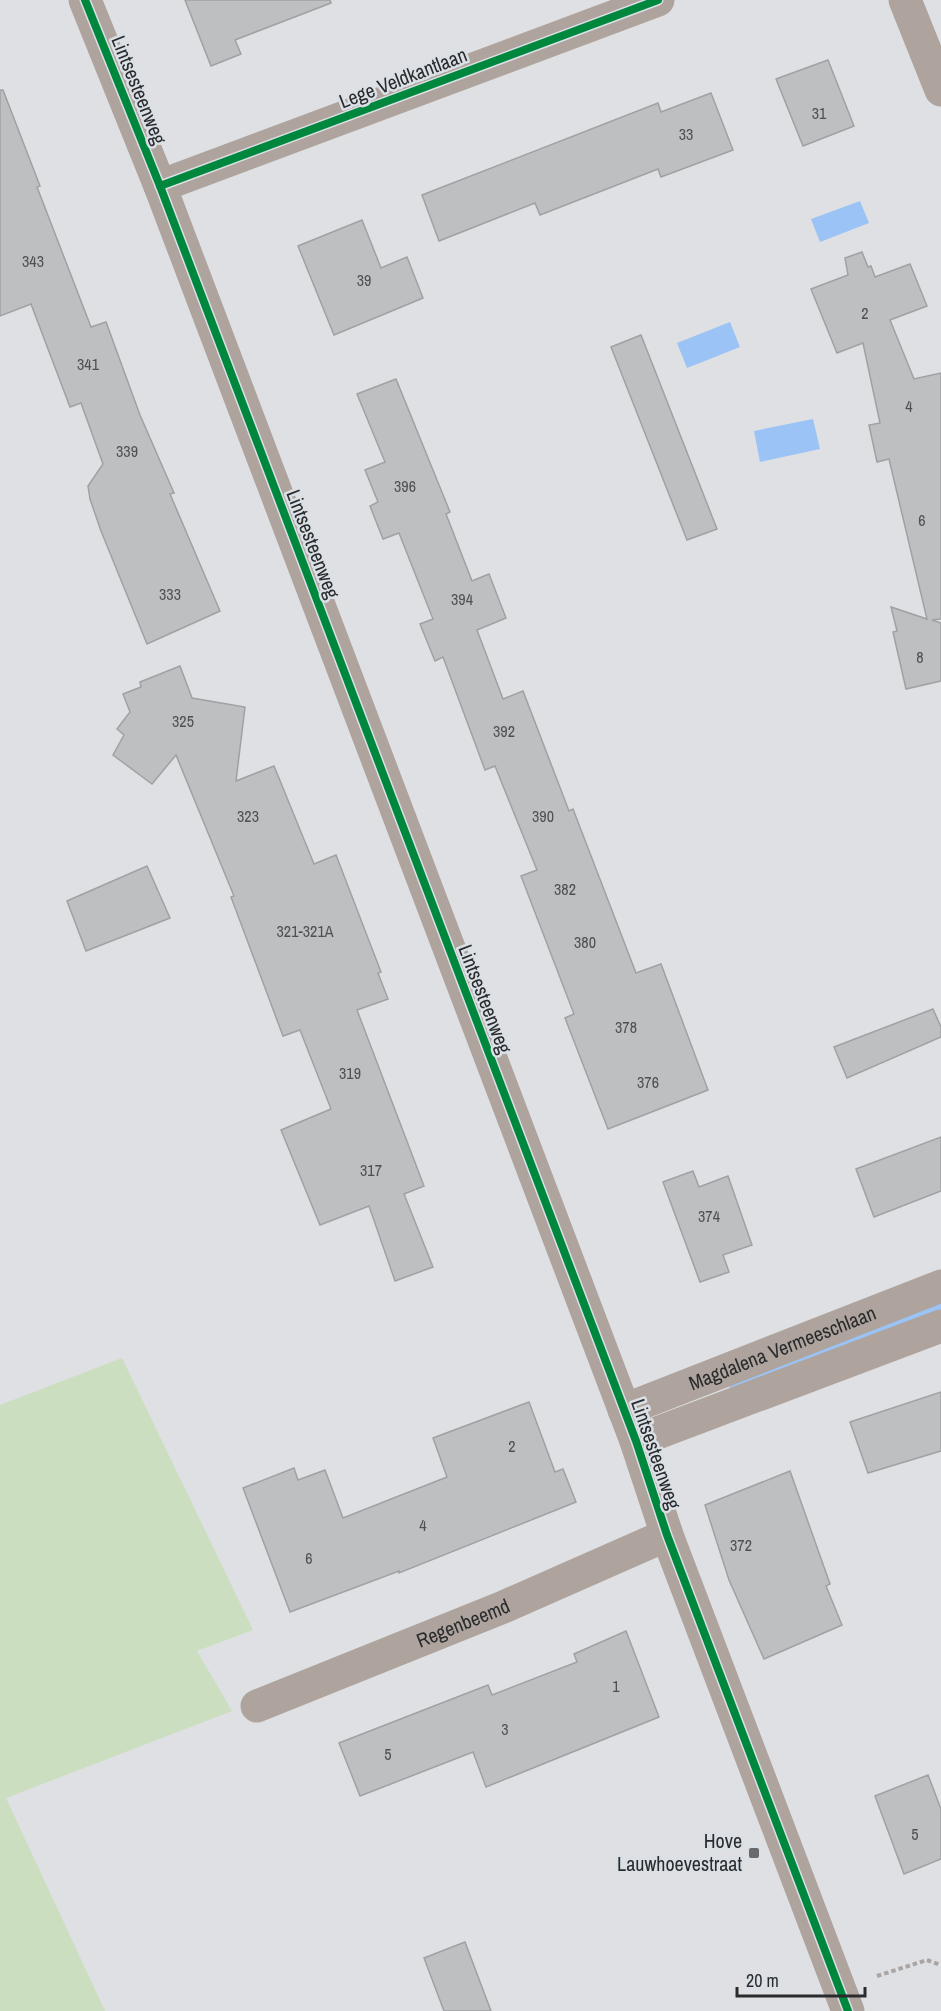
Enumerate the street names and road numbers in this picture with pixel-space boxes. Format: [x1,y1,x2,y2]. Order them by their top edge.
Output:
street label: Lintsesteenweg [105,31,173,148]
street label: Lege Veldkantlaan [335,41,471,114]
street label: Lintsesteenweg [280,485,347,602]
street label: Lintsesteenweg [452,940,519,1057]
street label: Magdalena Vermeeschlaan [685,1299,880,1396]
street label: Lintsesteenweg [625,1395,688,1513]
street label: Regenbeemd [412,1592,514,1654]

